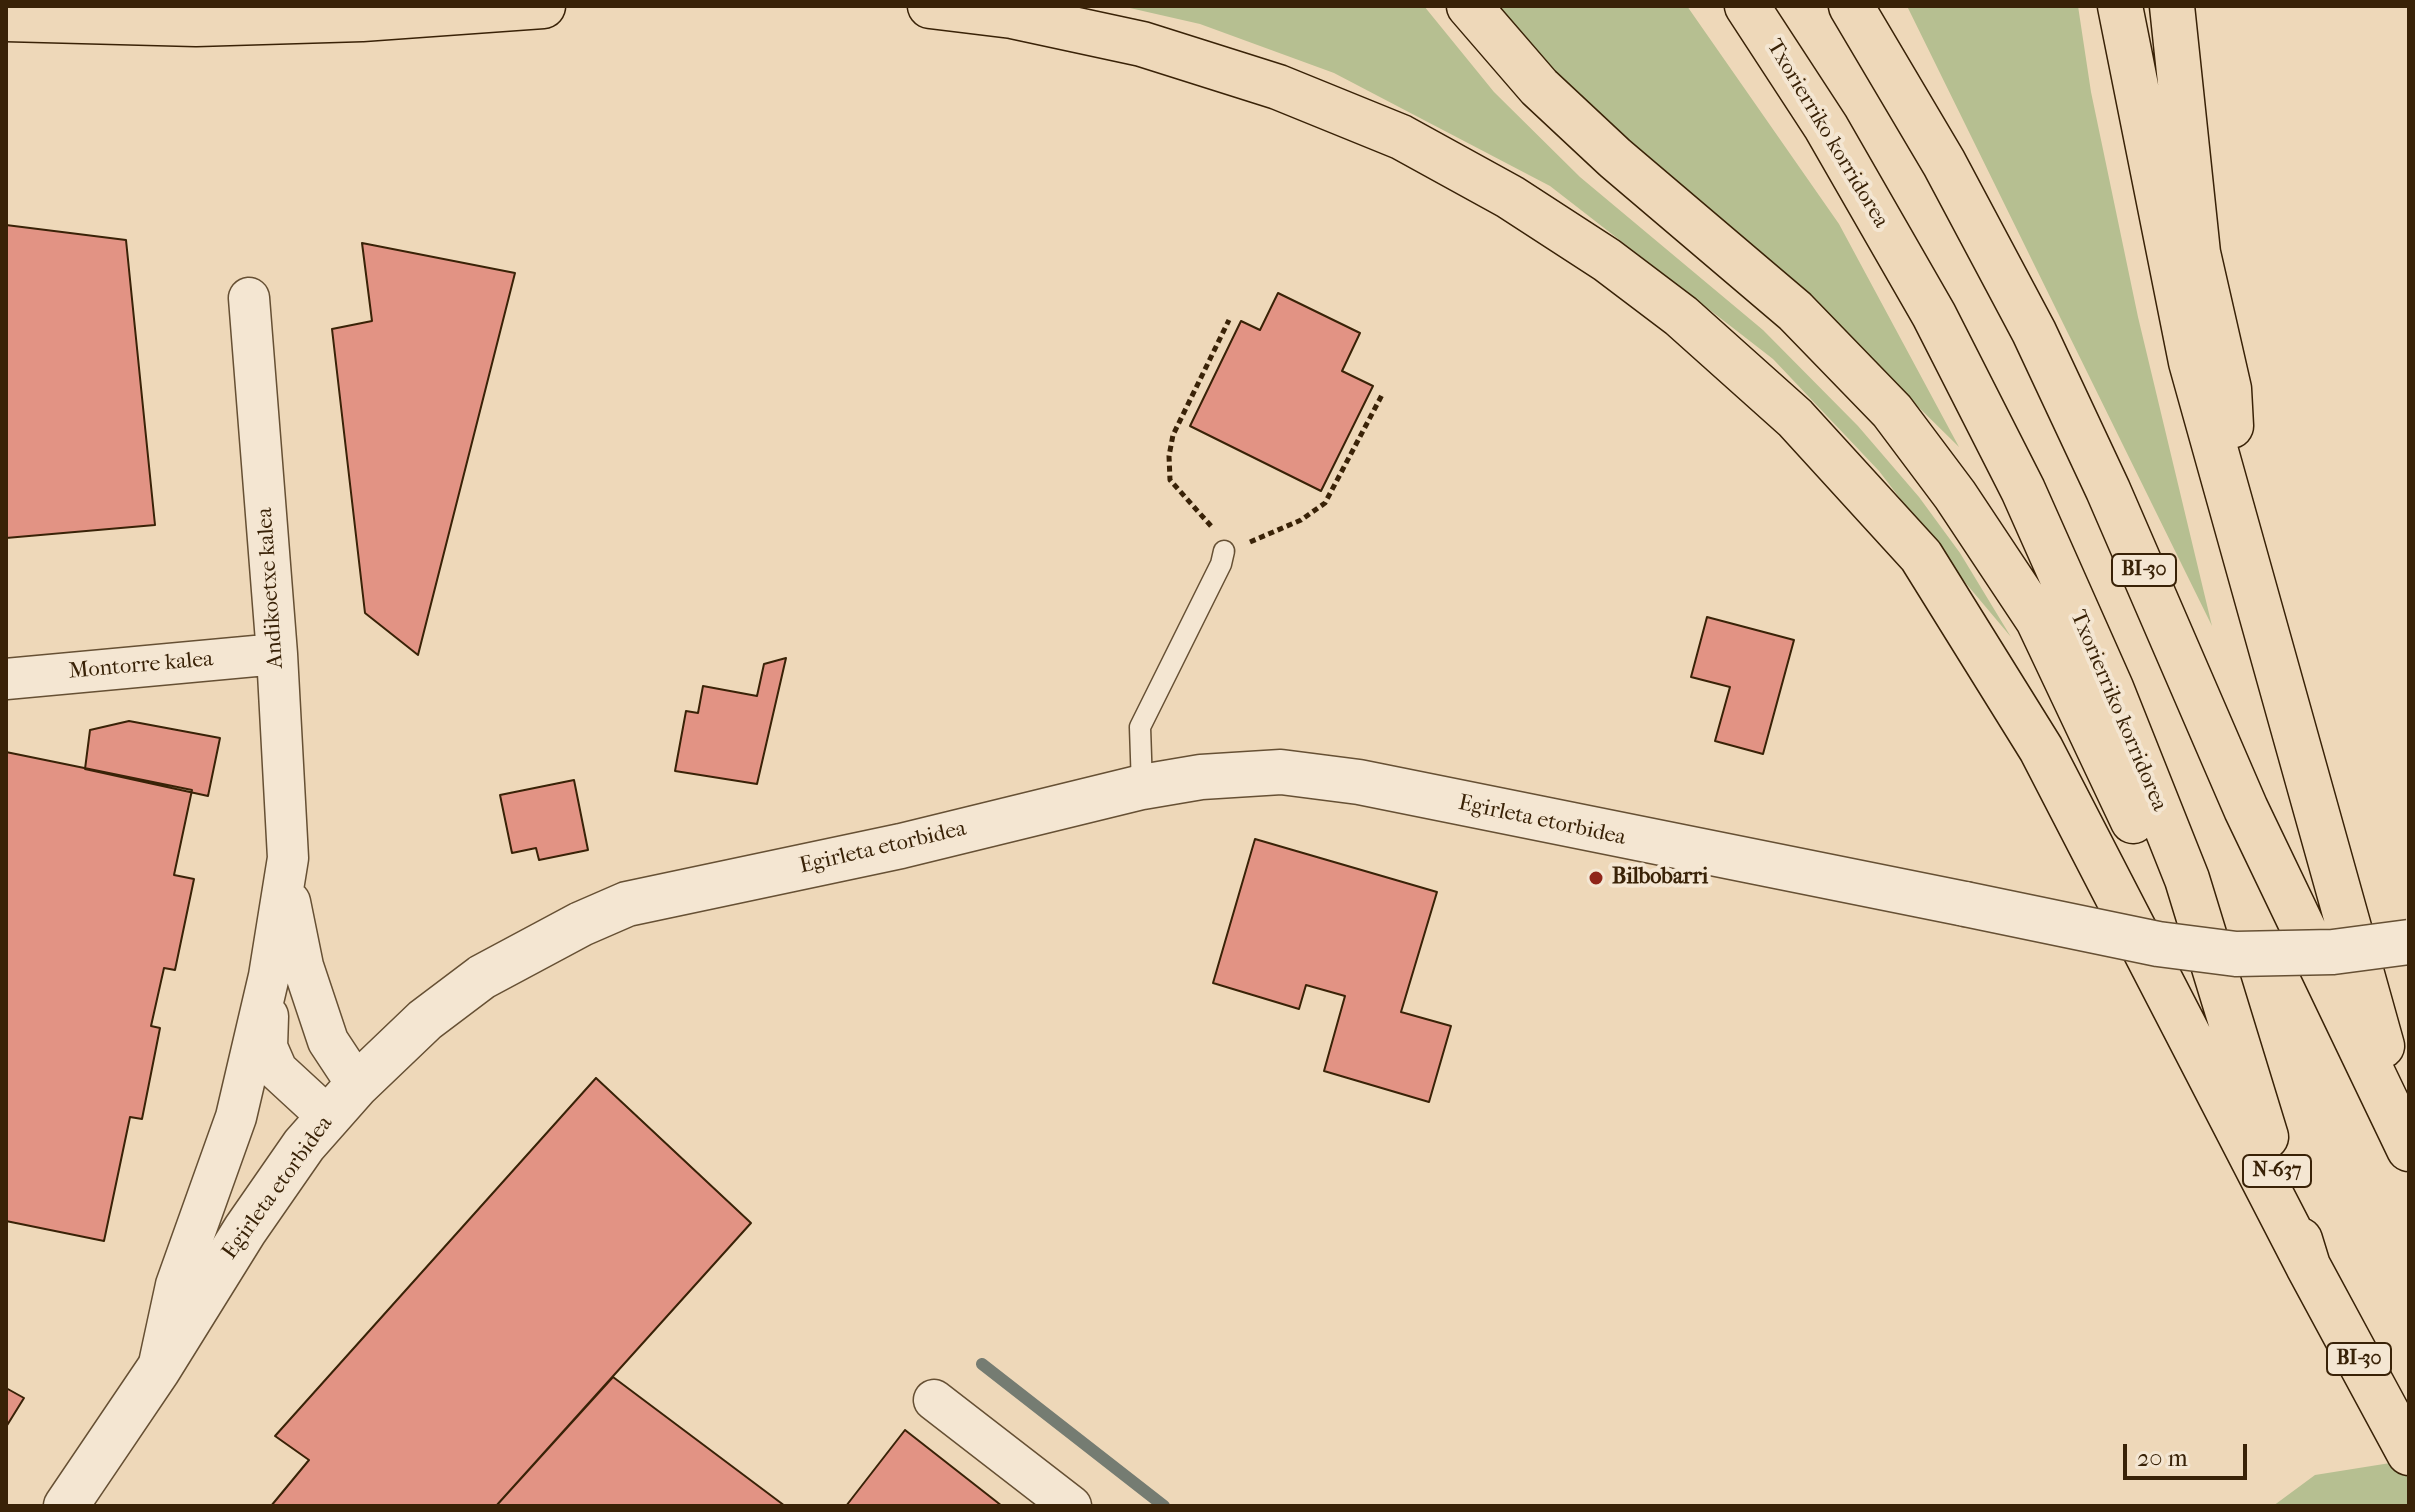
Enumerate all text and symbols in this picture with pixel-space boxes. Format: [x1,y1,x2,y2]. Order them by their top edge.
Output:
street label: Txorierriko korridorea [1760,35,1894,233]
street label: Andikoetxe kalea [252,507,290,669]
road number: BI-30 [2112,554,2176,586]
street label: Txorierriko korridorea [2064,607,2172,815]
street label: Montorre kalea [68,647,214,685]
street label: Egirleta etorbidea [1456,790,1628,852]
street label: Egirleta etorbidea [797,816,969,880]
place label: Bilbobarri [1612,865,1708,891]
marker: Bilbobarri [1587,869,1605,887]
street label: Egirleta etorbidea [217,1111,339,1265]
road number: N-637 [2243,1155,2311,1187]
road number: BI-30 [2327,1343,2391,1375]
scale bar [2127,1428,2251,1478]
text: 20 m [2137,1444,2188,1472]

